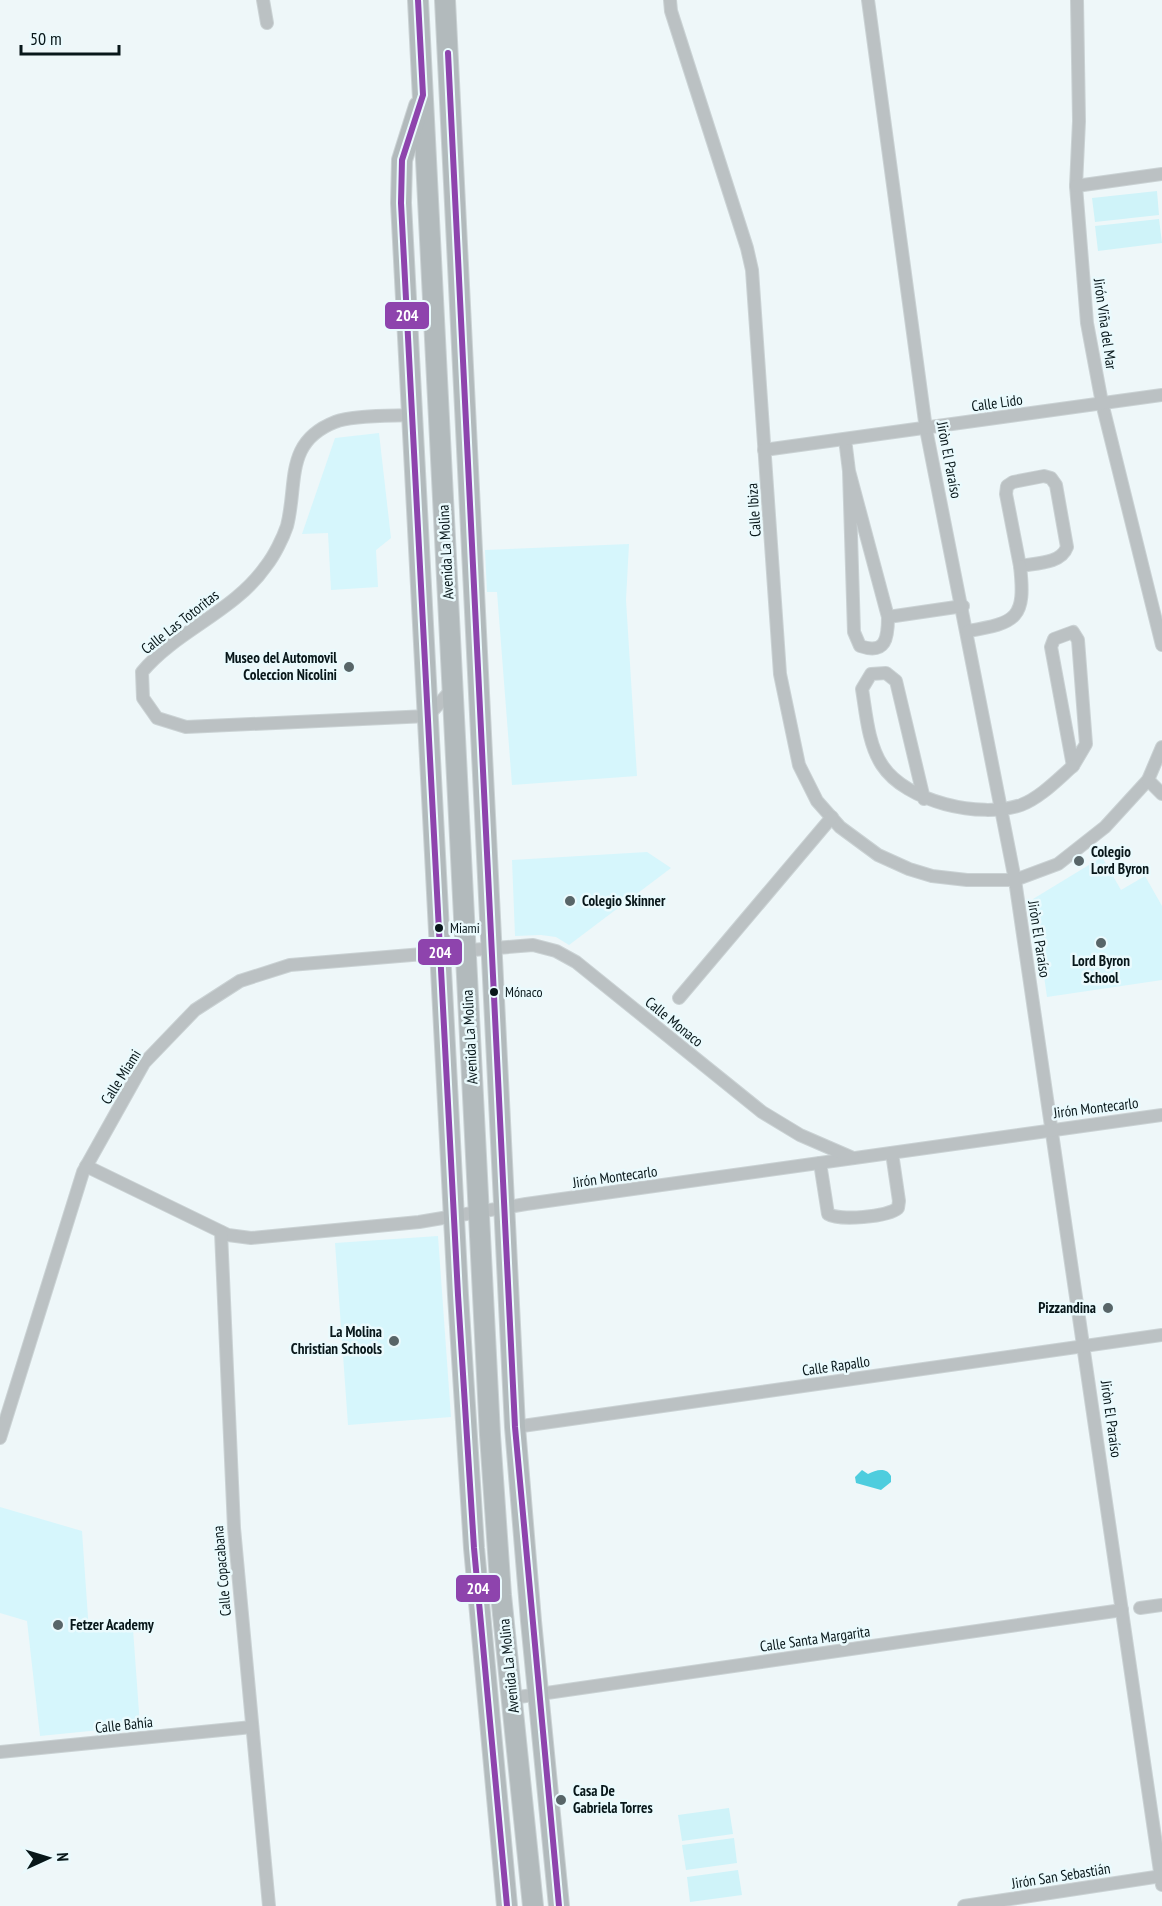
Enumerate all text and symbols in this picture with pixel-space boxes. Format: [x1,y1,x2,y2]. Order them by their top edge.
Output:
scale bar [21,18,118,56]
text: 50 m [30,27,62,50]
street label: Jirón Viña del Mar [1090,276,1121,372]
line badge: 204 [384,301,430,330]
text: 204 [396,305,419,325]
street label: Calle Lido [970,390,1024,415]
street label: Jiròn El Paraíso [933,419,966,500]
street label: Calle Ibiza [742,483,765,537]
street label: Avenida La Molina [434,504,457,600]
street label: Calle Las Totoritas [137,585,222,658]
place label: Museo del Automovil Coleccion Nicolini [225,648,337,684]
marker: Museo del Automovil Coleccion Nicolini [342,660,356,674]
place label: Colegio Lord Byron [1091,842,1149,878]
marker: Colegio Lord Byron [1072,854,1086,868]
place label: Colegio Skinner [582,891,666,910]
marker: Colegio Skinner [563,894,577,908]
street label: Jiròn El Paraíso [1024,898,1055,979]
place label: Miami [450,919,480,937]
marker: Miami [433,922,445,934]
marker: Lord Byron School [1094,936,1108,950]
line badge: 204 [417,938,463,966]
text: 204 [429,942,452,962]
place label: Lord Byron School [1072,951,1130,987]
place label: Mónaco [505,983,543,1001]
marker: Mónaco [488,986,500,998]
street label: Avenida La Molina [458,989,481,1085]
street label: Calle Monaco [641,992,707,1051]
street label: Calle Miami [96,1046,145,1108]
street label: Jirón Montecarlo [1051,1093,1139,1122]
street label: Jirón Montecarlo [570,1161,659,1192]
place label: Pizzandina [1038,1298,1096,1317]
marker: Pizzandina [1101,1301,1115,1315]
place label: La Molina Christian Schools [291,1322,382,1358]
marker: La Molina Christian Schools [387,1334,401,1348]
street label: Calle Rapallo [801,1351,871,1380]
street label: Jiròn El Paraíso [1097,1378,1126,1459]
street label: Calle Copacabana [208,1525,235,1617]
line badge: 204 [455,1574,501,1603]
text: 204 [467,1578,490,1598]
place label: Fetzer Academy [70,1615,155,1634]
marker: Fetzer Academy [51,1618,65,1632]
street label: Avenida La Molina [494,1618,523,1714]
street label: Calle Santa Margarita [759,1621,871,1656]
street label: Calle Bahía [94,1712,154,1737]
place label: Casa De Gabriela Torres [573,1781,653,1817]
marker: Casa De Gabriela Torres [554,1793,568,1807]
north arrow [18,1828,78,1888]
text: N [53,1852,73,1862]
street label: Jirón San Sebastián [1009,1858,1112,1893]

